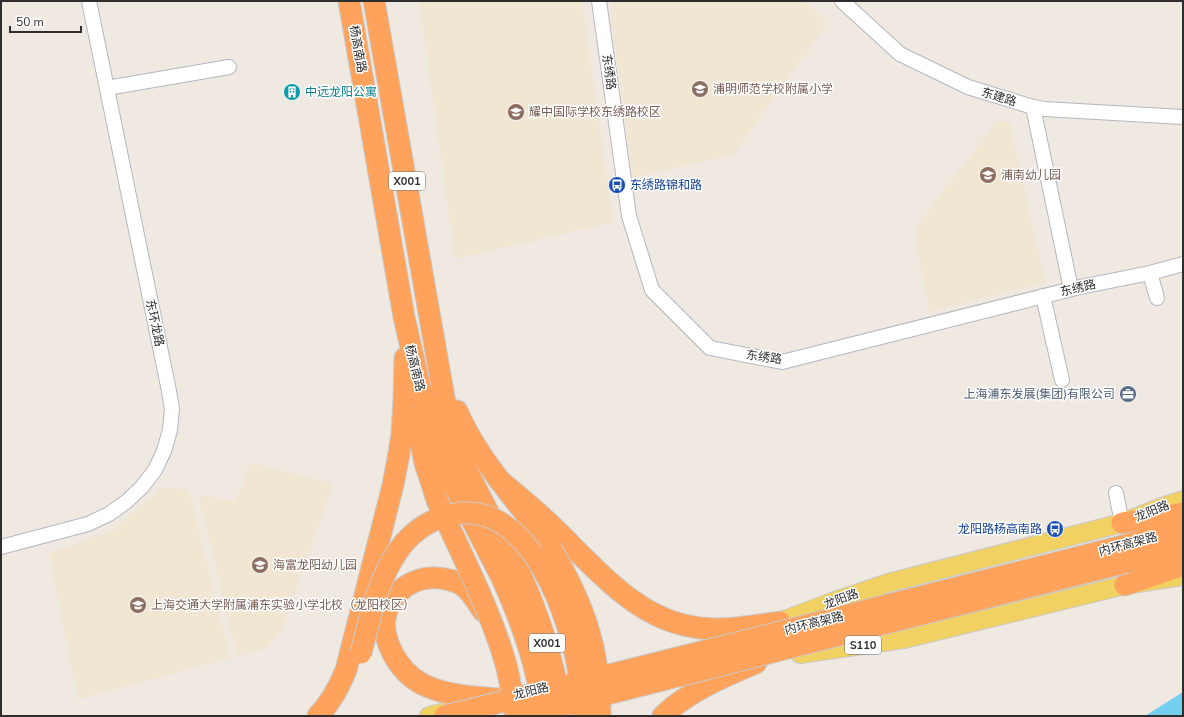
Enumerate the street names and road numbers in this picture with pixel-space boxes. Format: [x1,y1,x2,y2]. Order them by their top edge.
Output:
street label: 杨高南路 [346,24,370,74]
street label: 东绣路 [599,53,619,91]
street label: 东建路 [979,84,1019,110]
road number: X001 [389,172,425,190]
street label: 东绣路 [1059,276,1097,300]
street label: 东环龙路 [142,298,168,348]
street label: 杨高南路 [401,343,429,393]
street label: 东绣路 [745,347,783,367]
street label: 龙阳路 [1132,497,1172,525]
street label: 内环高架路 [1097,529,1159,559]
street label: 龙阳路 [821,585,861,613]
street label: 内环高架路 [783,608,845,638]
road number: X001 [529,634,565,652]
road number: S110 [845,636,881,654]
street label: 龙阳路 [512,679,550,703]

